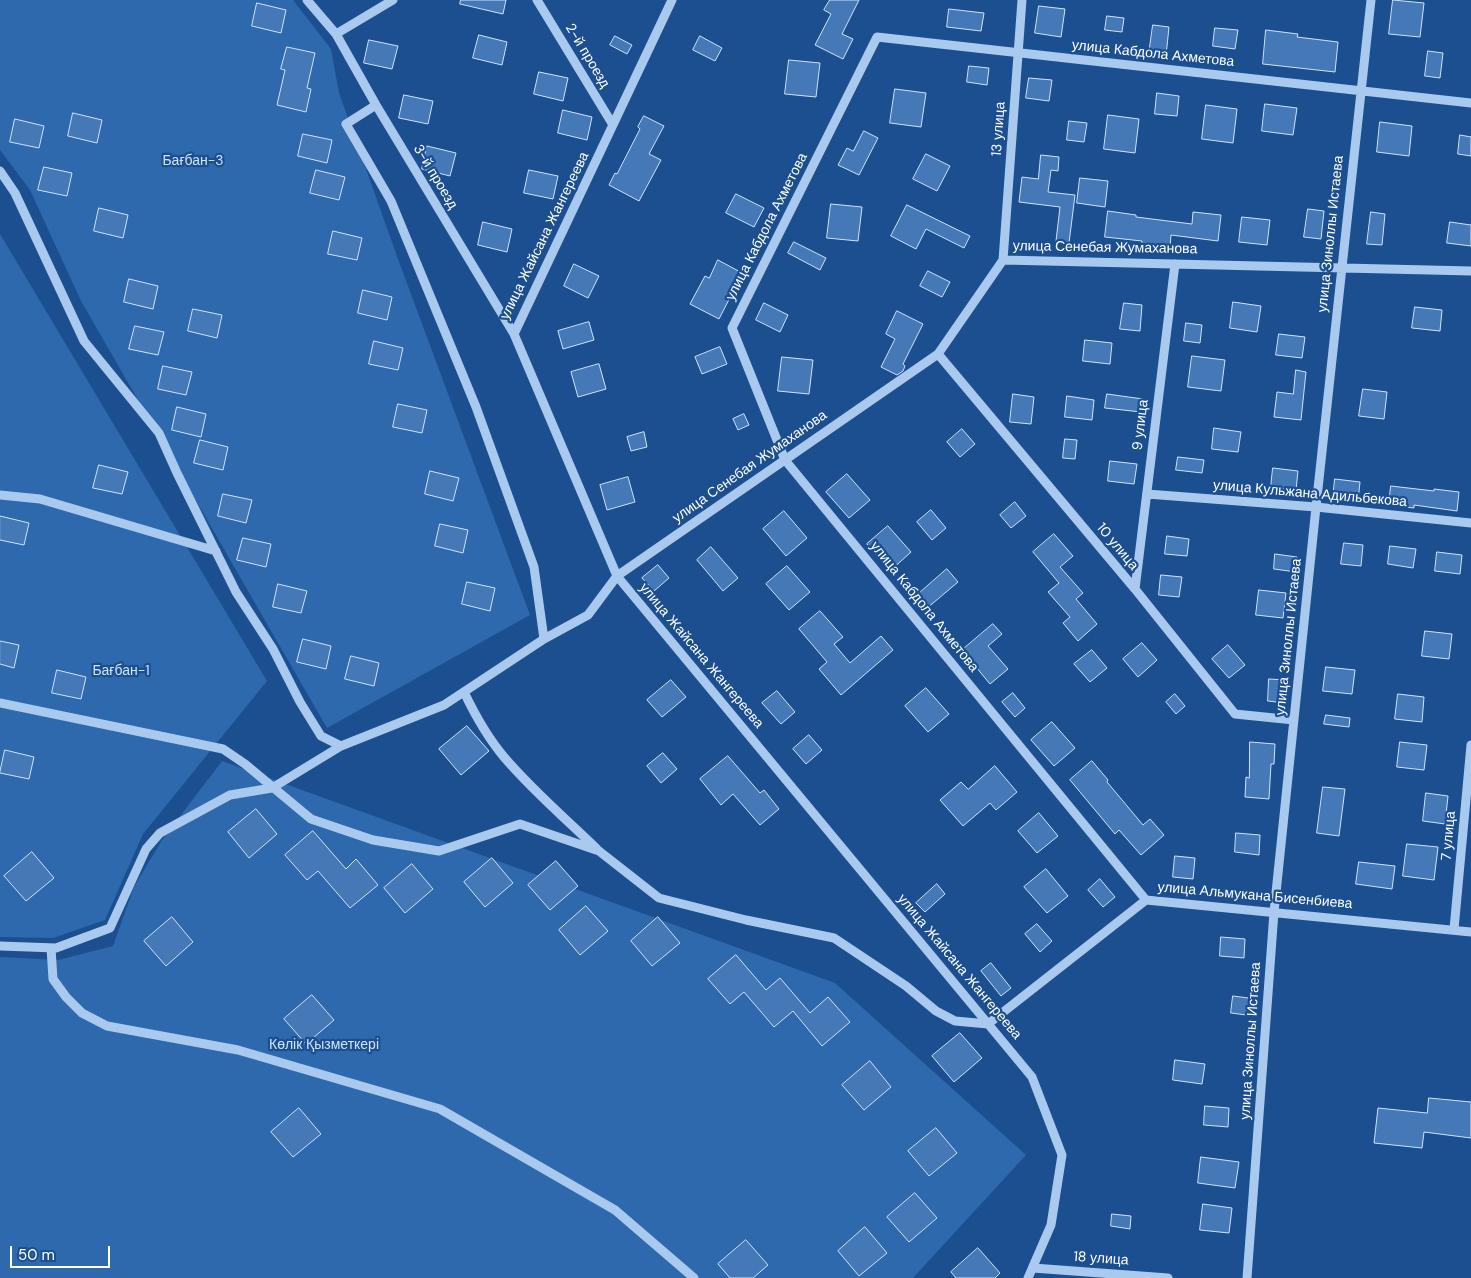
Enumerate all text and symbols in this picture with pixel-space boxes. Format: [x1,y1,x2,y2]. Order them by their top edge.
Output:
street label: 2-й проезд [561,21,613,91]
street label: улица Кабдола Ахметова [1071,37,1235,71]
street label: 13 улица [989,101,1009,157]
street label: 3-й проезд [409,142,461,212]
street label: улица Жайсана Жангереева [497,149,593,323]
street label: улица Кабдола Ахметова [722,150,812,304]
park label: Бағбан-3 [162,153,224,169]
street label: улица Зиноллы Истаева [1314,155,1348,313]
street label: улица Сенебая Жумаханова [1013,238,1197,258]
street label: 9 улица [1130,399,1152,451]
street label: улица Сенебая Жумаханова [670,407,830,527]
street label: улица Кульжана Адильбекова [1212,477,1408,511]
street label: 10 улица [1093,520,1141,574]
street label: улица Кабдола Ахметова [866,538,982,676]
street label: улица Зиноллы Истаева [1272,558,1306,716]
street label: улица Жайсана Жангереева [635,580,767,732]
park label: Бағбан-1 [92,663,150,679]
street label: 7 улица [1438,811,1460,861]
street label: улица Альмукана Бисенбиева [1157,879,1353,913]
street label: улица Жайсана Жангереева [893,891,1025,1043]
street label: улица Зиноллы Истаева [1237,962,1265,1120]
park label: Көлік Қызметкері [269,1037,379,1053]
scale bar [12,1236,112,1268]
text: 50 m [18,1245,55,1265]
street label: 18 улица [1073,1249,1129,1269]

